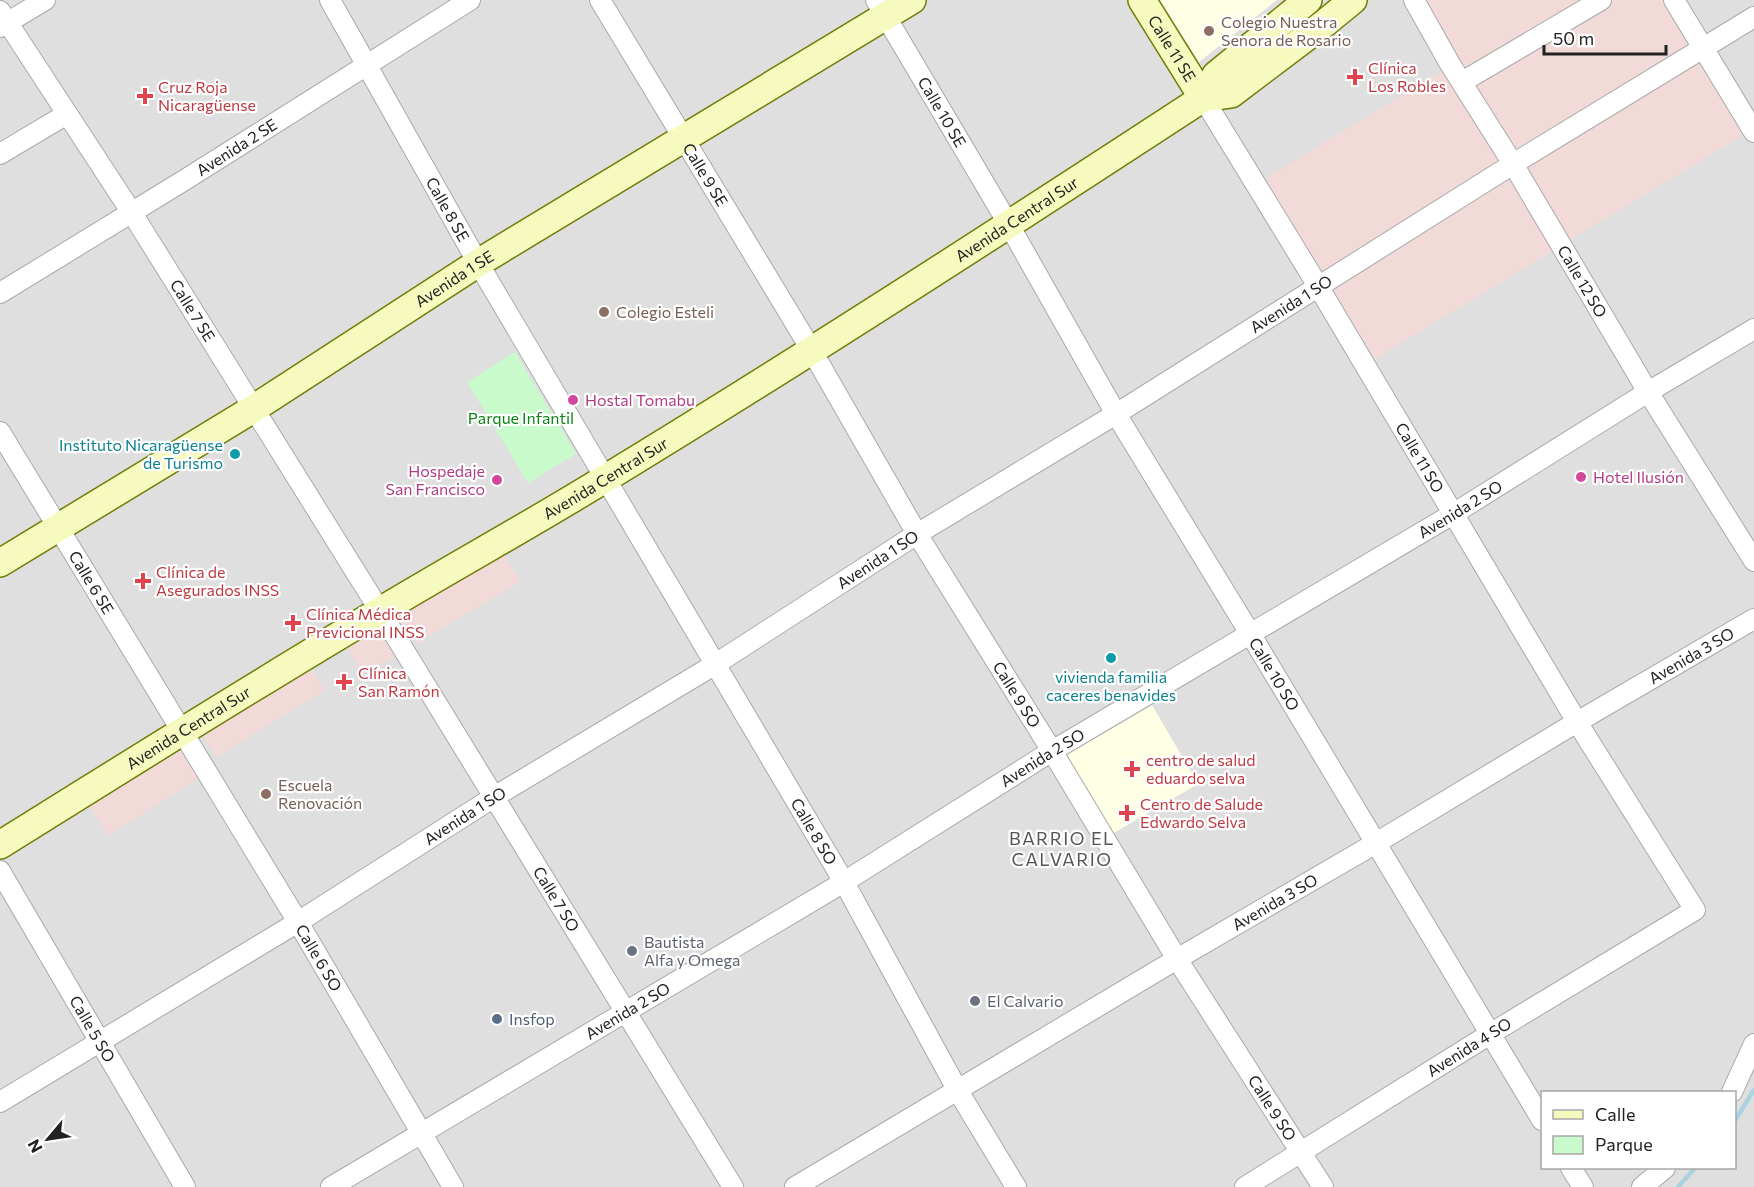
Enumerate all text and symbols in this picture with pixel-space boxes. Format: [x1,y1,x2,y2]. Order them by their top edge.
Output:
street label: Calle 11 SE [1145,11,1200,85]
place label: Colegio Nuestra Senora de Rosario [1221,12,1351,49]
scale bar [1544,18,1666,56]
marker: Colegio Nuestra Senora de Rosario [1202,24,1216,38]
text: 50 m [1553,27,1594,49]
place label: Clínica Los Robles [1368,58,1446,95]
marker: Clínica Los Robles [1346,68,1364,86]
street label: Calle 10 SE [914,73,971,150]
place label: Cruz Roja Nicaragüense [158,77,256,114]
marker: Cruz Roja Nicaragüense [136,87,154,105]
street label: Avenida 2 SE [193,114,280,179]
street label: Calle 9 SE [679,139,732,210]
street label: Avenida Central Sur [951,172,1082,265]
street label: Calle 8 SE [423,173,474,244]
street label: Calle 12 SO [1554,242,1612,320]
street label: Avenida 1 SE [411,246,497,310]
street label: Avenida 1 SO [1246,270,1335,336]
street label: Calle 7 SE [167,276,220,345]
place label: Colegio Esteli [616,302,714,321]
marker: Colegio Esteli [597,305,611,319]
place label: Hostal Tomabu [585,390,695,409]
marker: Hostal Tomabu [566,393,580,407]
park label: Parque Infantil [468,408,574,427]
street label: Calle 11 SO [1392,419,1449,496]
street label: Avenida Central Sur [539,432,672,523]
place label: Instituto Nicaragüense de Turismo [59,435,223,472]
marker: Instituto Nicaragüense de Turismo [228,447,242,461]
place label: Hospedaje San Francisco [386,461,485,498]
place label: Hotel Ilusión [1593,467,1684,486]
marker: Hotel Ilusión [1574,470,1588,484]
marker: Hospedaje San Francisco [490,473,504,487]
street label: Avenida 2 SO [1414,476,1505,542]
street label: Avenida 1 SO [833,526,922,592]
street label: Calle 6 SE [65,547,118,617]
place label: Clínica de Asegurados INSS [156,562,279,599]
marker: Clínica de Asegurados INSS [134,572,152,590]
place label: Clínica Médica Previcional INSS [306,604,424,641]
marker: Clínica Médica Previcional INSS [284,614,302,632]
street label: Avenida 3 SO [1645,623,1737,687]
street label: Calle 10 SO [1246,634,1304,714]
marker: vivienda familia caceres benavides [1104,651,1118,665]
street label: Calle 9 SO [990,658,1045,731]
place label: Clínica San Ramón [358,663,440,700]
place label: vivienda familia caceres benavides [1046,667,1176,704]
marker: Clínica San Ramón [335,673,353,691]
street label: Avenida Central Sur [123,681,254,773]
street label: Avenida 2 SO [997,724,1088,790]
place label: centro de salud eduardo selva [1146,750,1255,787]
marker: centro de salud eduardo selva [1123,760,1141,778]
place label: Escuela Renovación [278,775,362,812]
street label: Avenida 1 SO [420,782,509,848]
marker: Escuela Renovación [259,787,273,801]
street label: Calle 8 SO [787,794,842,868]
place label: Centro de Salude Edwardo Selva [1140,794,1263,831]
marker: Centro de Salude Edwardo Selva [1118,804,1136,822]
district label: BARRIO EL CALVARIO [1009,827,1115,870]
street label: Calle 7 SO [530,863,584,935]
street label: Avenida 3 SO [1228,869,1321,934]
street label: Calle 6 SO [292,921,346,994]
place label: Bautista Alfa y Omega [644,932,740,969]
marker: Bautista Alfa y Omega [625,944,639,958]
street label: Avenida 2 SO [581,978,673,1043]
place label: El Calvario [987,991,1064,1010]
street label: Calle 5 SO [66,992,120,1065]
marker: El Calvario [968,994,982,1008]
place label: Insfop [509,1009,555,1028]
marker: Insfop [490,1012,504,1026]
street label: Avenida 4 SO [1423,1013,1514,1080]
street label: Calle 9 SO [1245,1071,1301,1144]
legend [1541,1091,1736,1169]
text: Calle [1595,1103,1635,1125]
north arrow [18,1109,78,1169]
text: Parque [1595,1133,1653,1155]
text: N [23,1137,46,1156]

